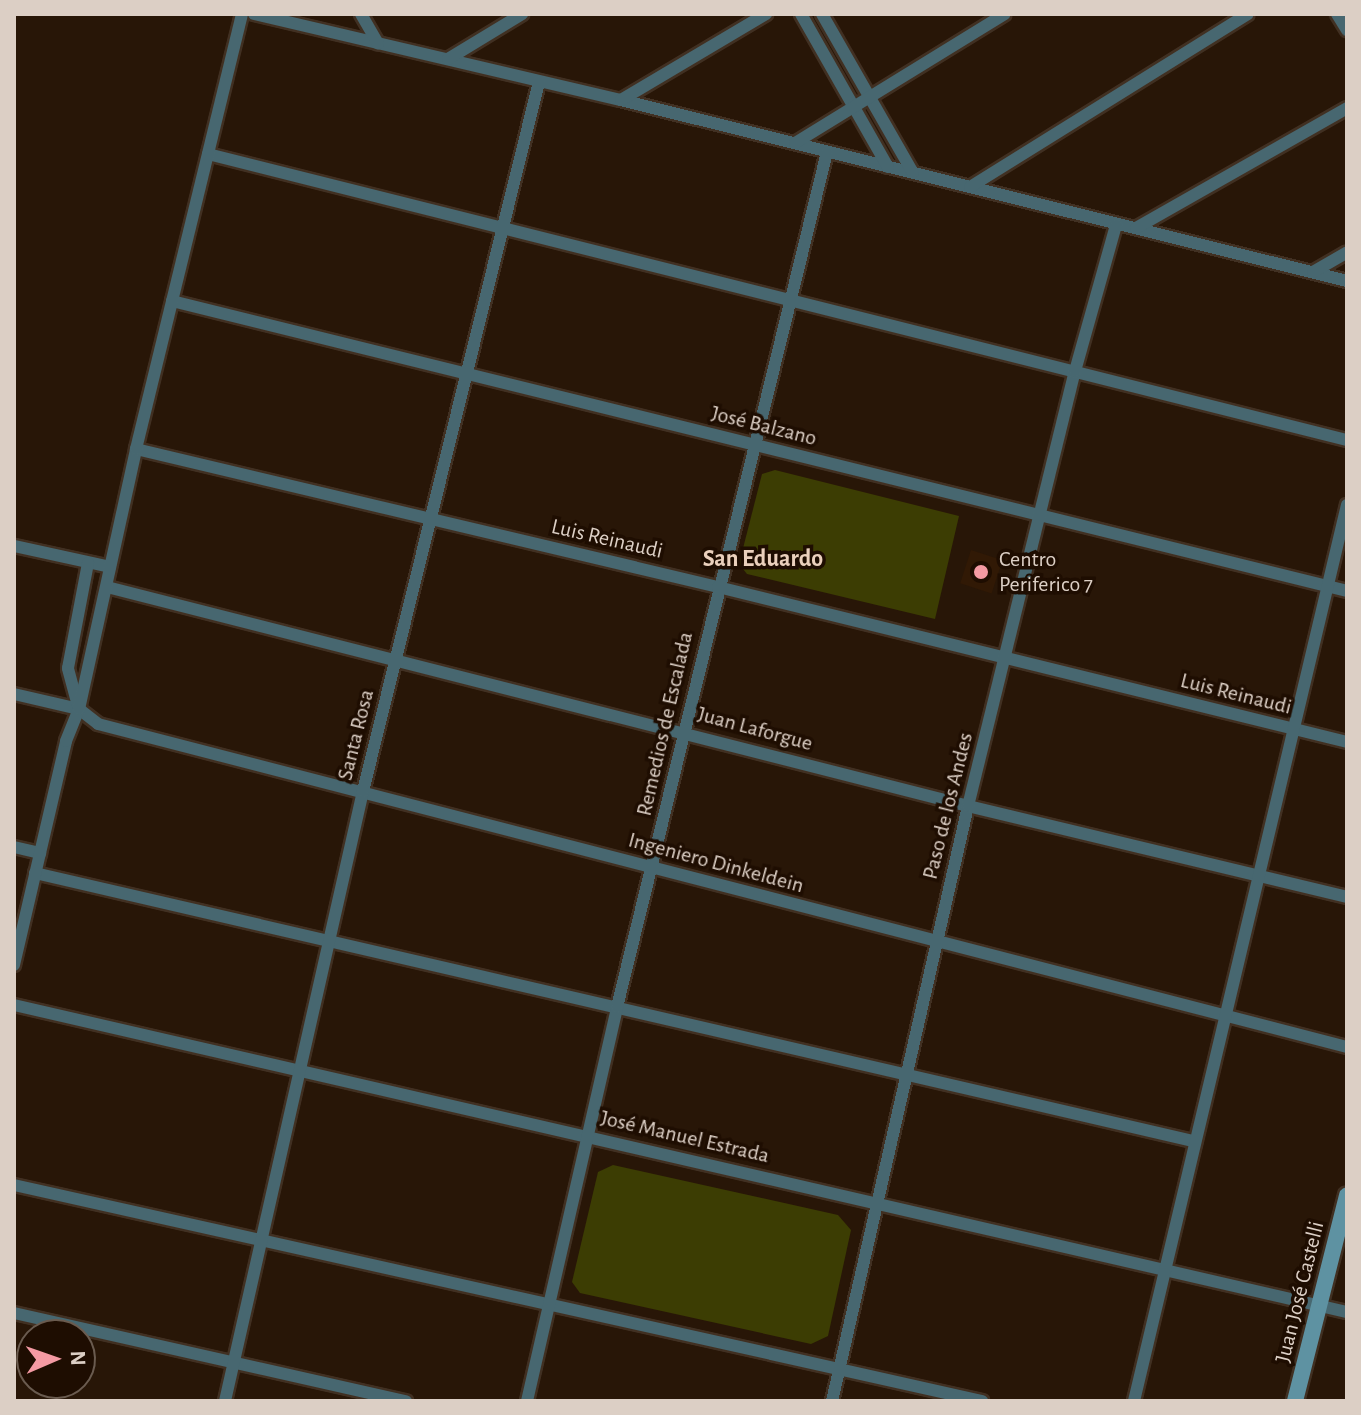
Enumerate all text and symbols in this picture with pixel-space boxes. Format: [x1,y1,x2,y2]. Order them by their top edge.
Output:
street label: José Balzano [709,400,819,452]
street label: Luis Reinaudi [549,513,665,565]
district label: San Eduardo [703,546,823,574]
place label: Centro Periferico 7 [999,546,1093,598]
marker: Centro Periferico 7 [970,561,992,583]
street label: Remedios de Escalada [631,629,699,819]
street label: Luis Reinaudi [1178,667,1294,721]
street label: Santa Rosa [332,687,380,783]
street label: Juan Laforgue [695,701,815,757]
street label: Paso de los Andes [917,730,979,882]
street label: Ingeniero Dinkeldein [625,827,807,899]
street label: José Manuel Estrada [598,1105,772,1169]
street label: Juan José Castelli [1270,1219,1330,1365]
north arrow [16,1319,96,1399]
text: N [67,1350,89,1366]

